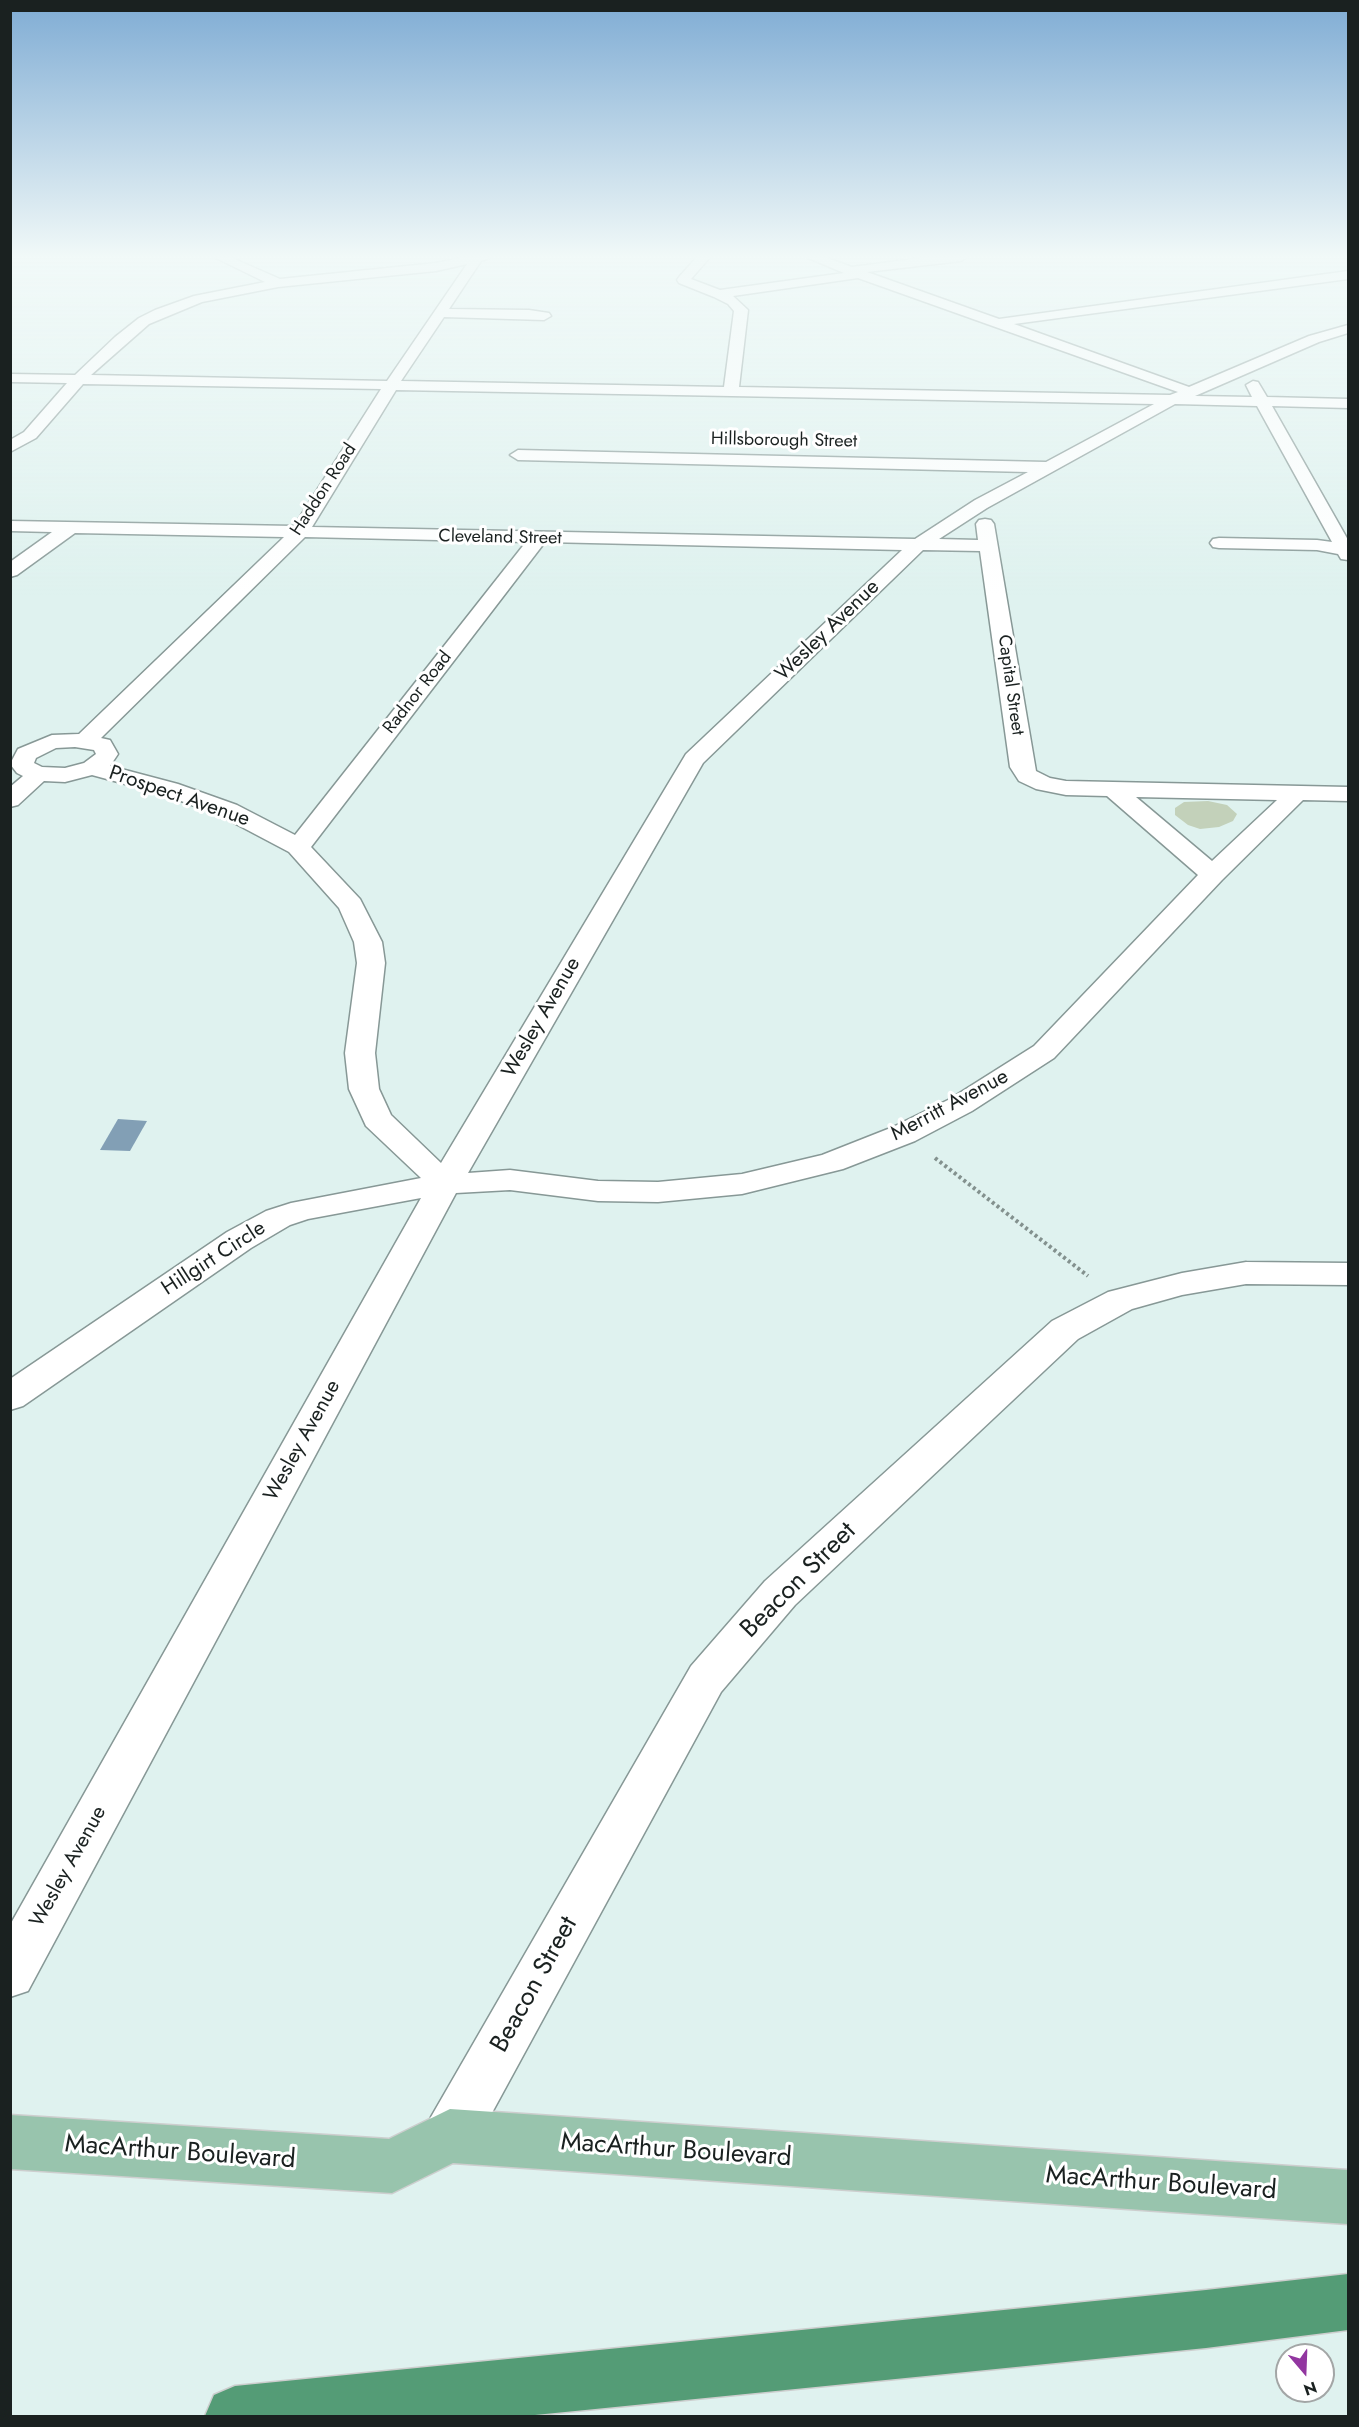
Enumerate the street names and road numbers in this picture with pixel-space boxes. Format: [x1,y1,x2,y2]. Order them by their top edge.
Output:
street label: Hillsborough Street [711,429,857,453]
street label: Haddon Road [286,440,362,540]
street label: Cleveland Street [438,526,562,550]
street label: Wesley Avenue [771,575,885,687]
street label: Capital Street [992,633,1028,737]
street label: Radnor Road [379,647,457,739]
street label: Prospect Avenue [105,761,253,833]
street label: Wesley Avenue [497,953,587,1083]
street label: Merritt Avenue [887,1064,1013,1148]
street label: Hillgirt Circle [157,1216,271,1302]
street label: Wesley Avenue [259,1376,347,1506]
street label: Beacon Street [735,1517,863,1645]
street label: Wesley Avenue [25,1802,113,1932]
street label: Beacon Street [485,1912,585,2058]
street label: MacArthur Boulevard [560,2127,792,2175]
street label: MacArthur Boulevard [64,2129,296,2177]
street label: MacArthur Boulevard [1045,2160,1277,2208]

